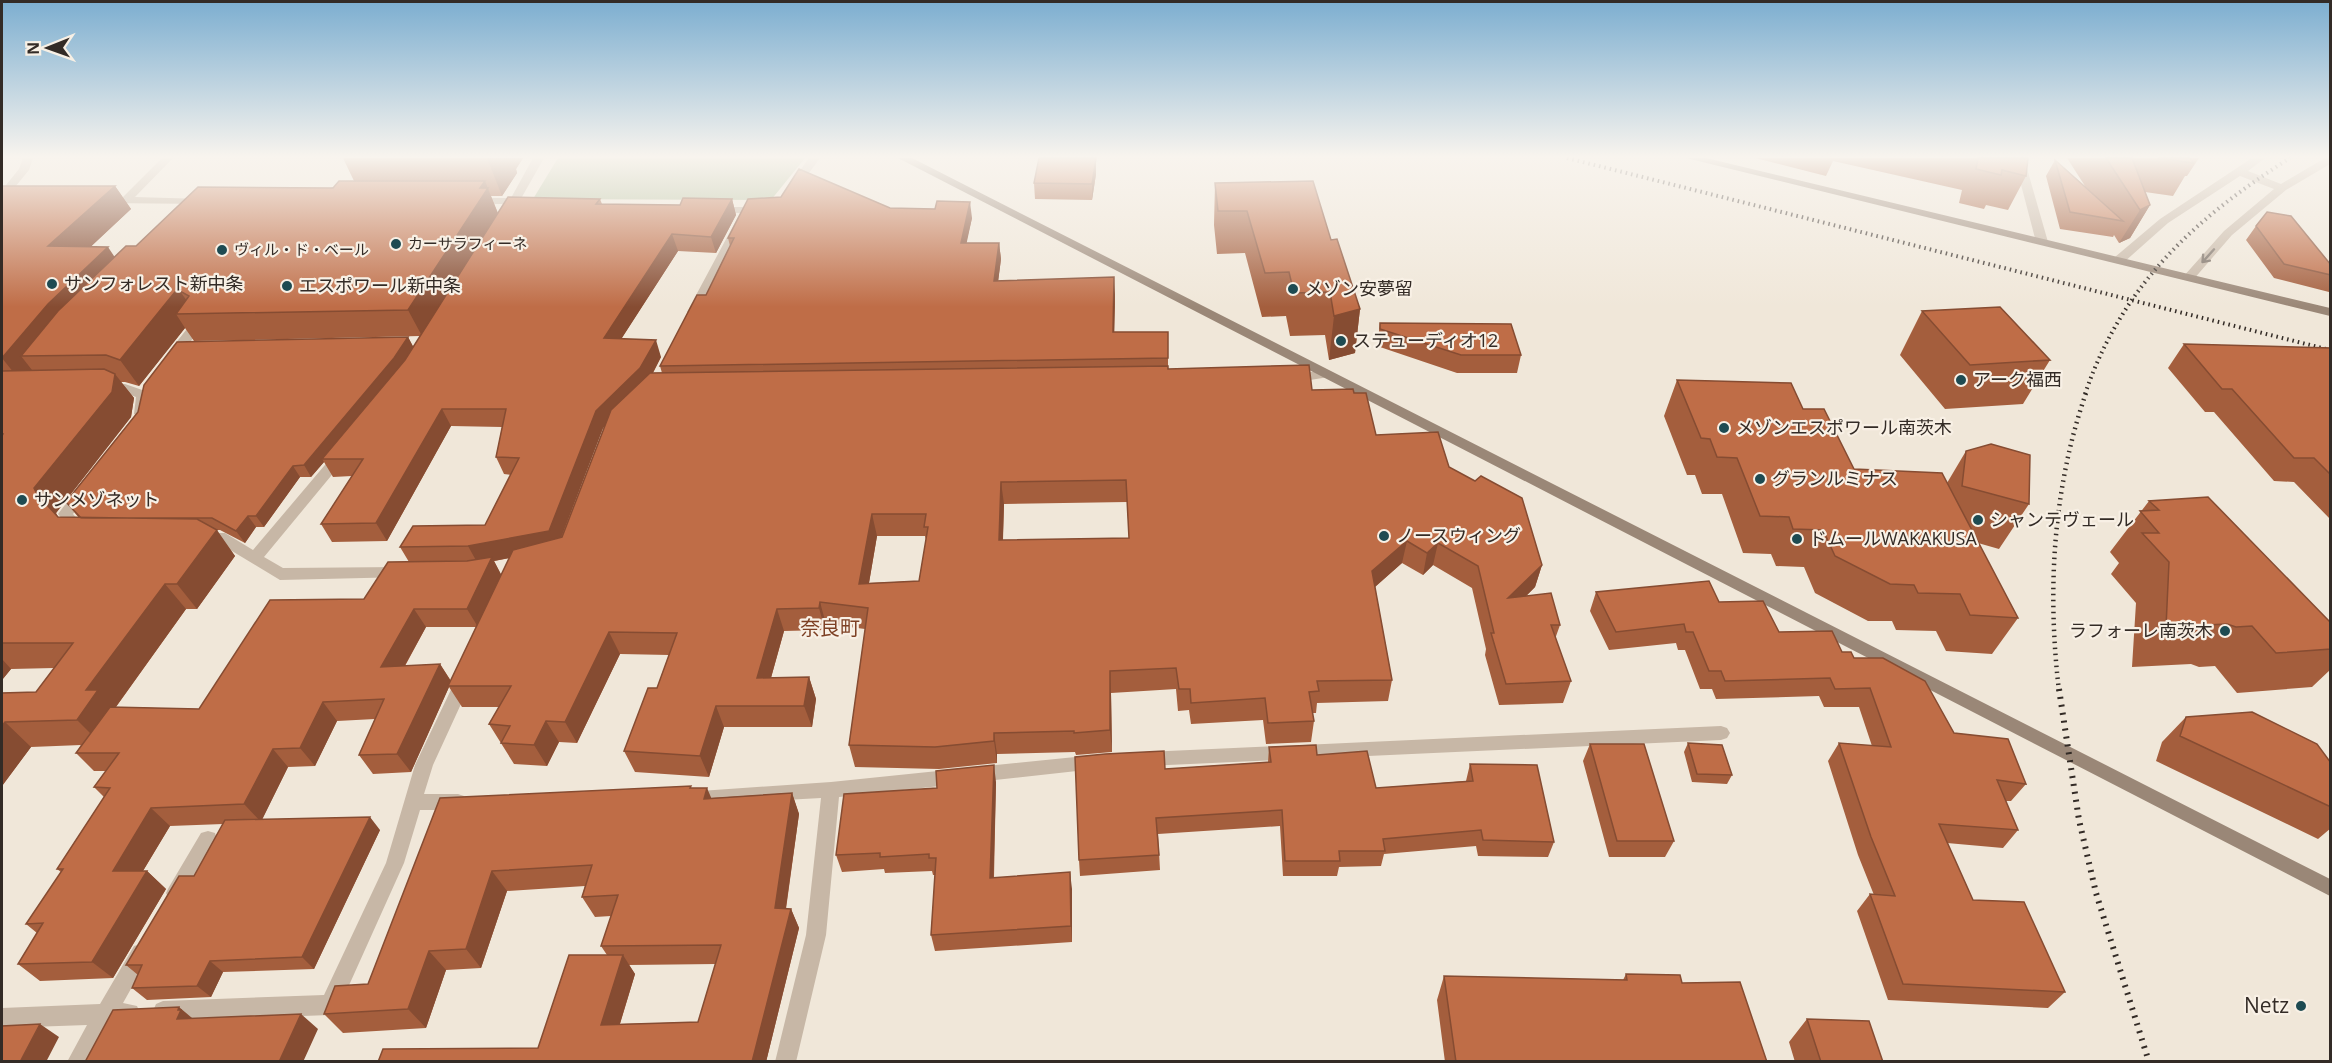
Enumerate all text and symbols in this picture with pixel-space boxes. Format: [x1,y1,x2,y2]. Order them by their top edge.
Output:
north arrow [18,18,78,78]
text: N [22,42,44,55]
place label: カーサラフィーネ [408,233,527,253]
marker: カーサラフィーネ [389,237,403,251]
place label: ヴィル・ド・ベール [234,239,369,259]
marker: ヴィル・ド・ベール [215,243,229,257]
one-way arrow [2201,248,2215,263]
place label: サンフォレスト新中条 [64,271,243,295]
place label: エスポワール新中条 [299,273,461,297]
place label: メゾン安夢留 [1305,276,1413,300]
marker: サンフォレスト新中条 [45,277,59,291]
marker: エスポワール新中条 [280,279,294,293]
marker: メゾン安夢留 [1286,282,1300,296]
place label: ステューディオ12 [1353,328,1498,352]
marker: ステューディオ12 [1334,334,1348,348]
place label: アーク福西 [1973,367,2062,391]
marker: アーク福西 [1954,373,1968,387]
place label: メゾンエスポワール南茨木 [1736,415,1952,439]
marker: メゾンエスポワール南茨木 [1717,421,1731,435]
place label: グランルミナス [1772,466,1898,490]
marker: グランルミナス [1753,472,1767,486]
place label: サンメゾネット [34,487,159,511]
marker: サンメゾネット [15,493,29,507]
place label: シャンテヴェール [1990,507,2134,531]
marker: シャンテヴェール [1971,513,1985,527]
place label: ノースウィング [1396,523,1521,547]
place label: ドムールWAKAKUSA [1809,526,1977,550]
marker: ノースウィング [1377,529,1391,543]
marker: ドムールWAKAKUSA [1790,532,1804,546]
district label: 奈良町 [800,614,860,641]
place label: ラフォーレ南茨木 [2069,618,2213,642]
marker: ラフォーレ南茨木 [2218,624,2232,638]
place label: Netz [2244,991,2289,1019]
marker: Netz [2294,999,2308,1013]

